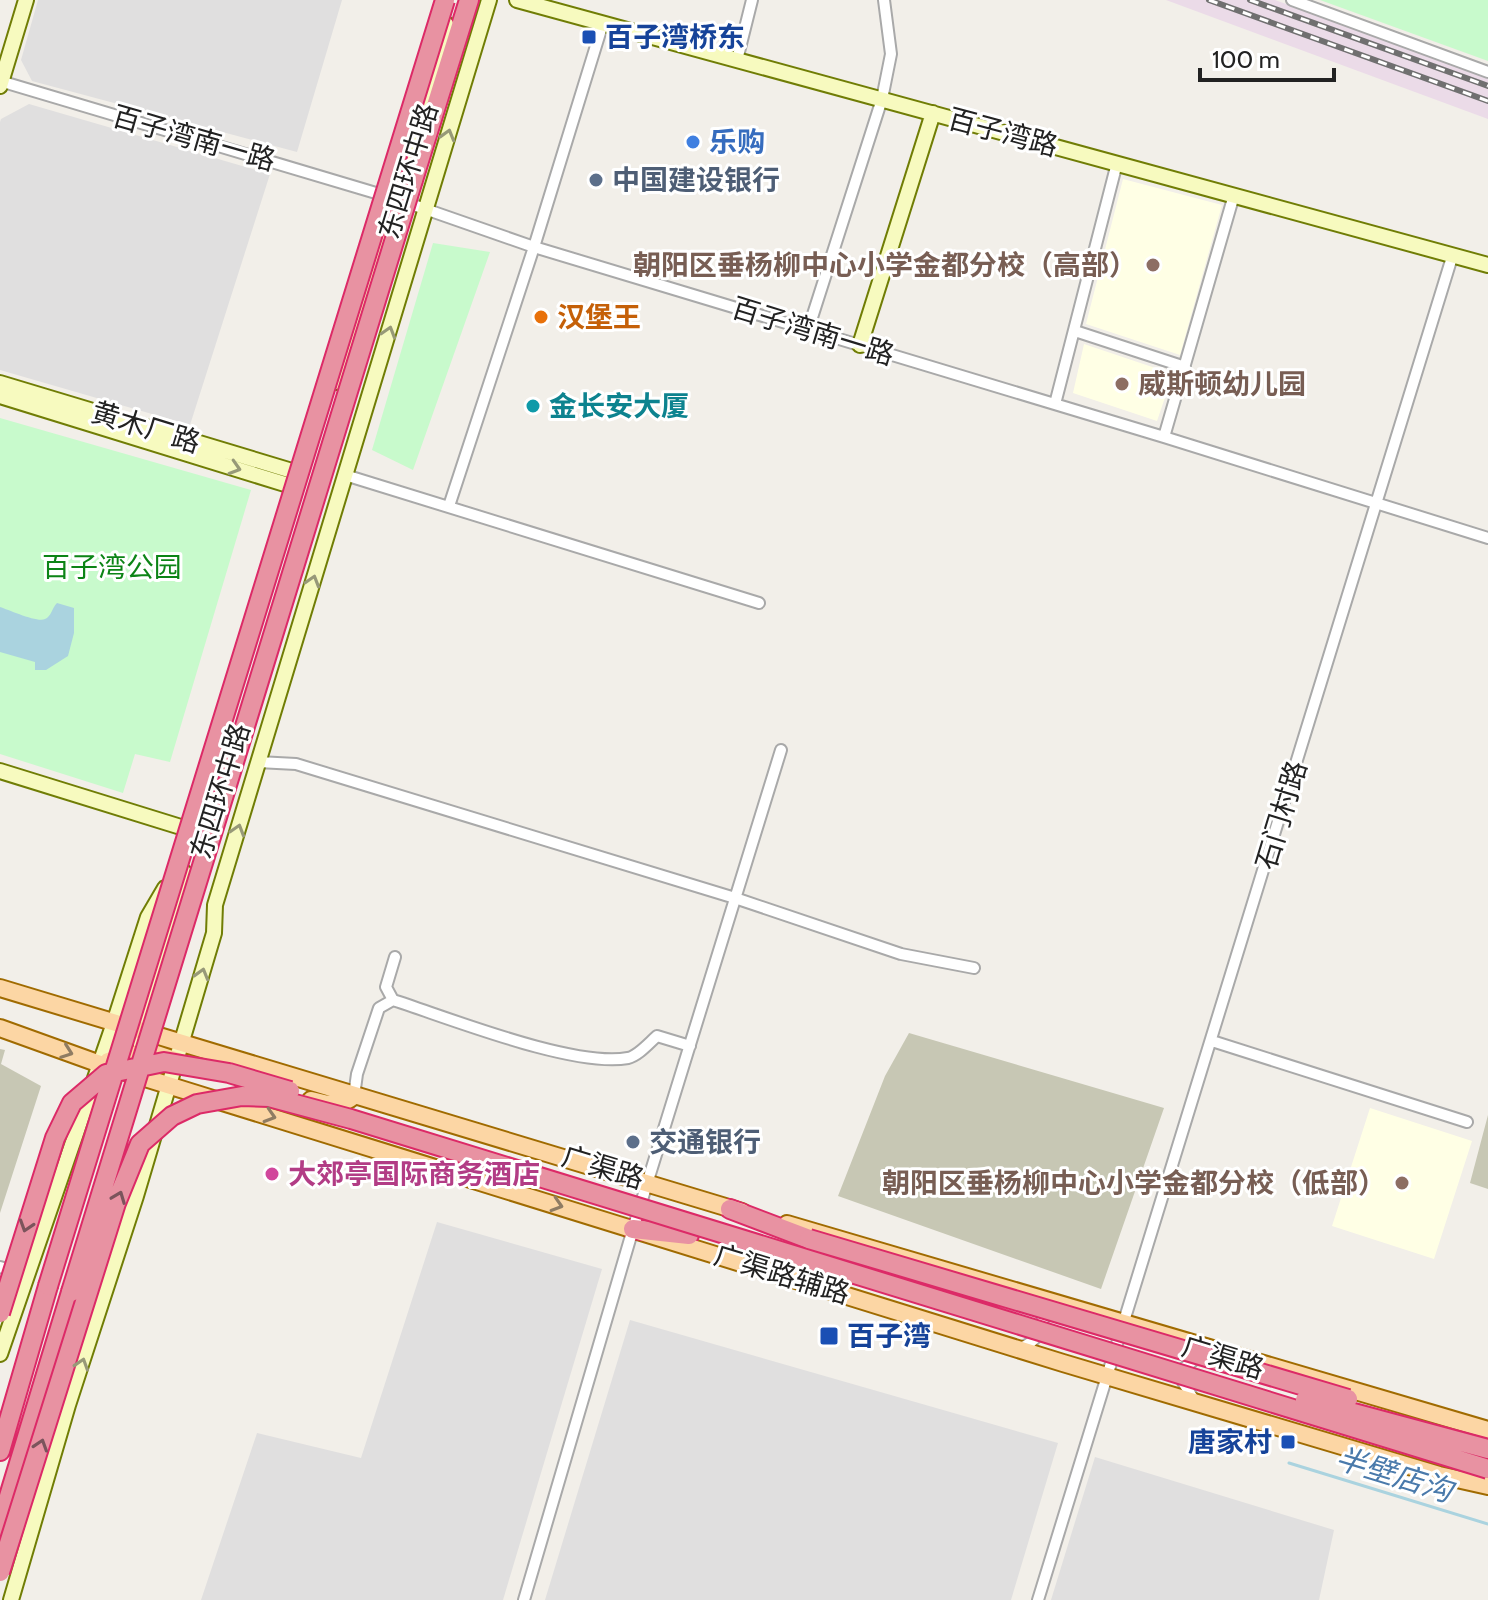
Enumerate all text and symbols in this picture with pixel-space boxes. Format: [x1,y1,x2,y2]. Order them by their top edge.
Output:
place label: 百子湾桥东 [605,20,745,54]
marker: 百子湾桥东 [580,28,598,46]
scale bar [1200,32,1334,82]
text: 100 m [1212,45,1280,74]
street label: 百子湾南一路 [109,99,279,177]
street label: 东四环中路 [371,99,445,243]
street label: 百子湾路 [945,101,1061,163]
place label: 乐购 [709,125,765,159]
one-way arrow [439,129,455,143]
marker: 乐购 [684,133,702,151]
place label: 中国建设银行 [612,163,780,197]
marker: 中国建设银行 [587,171,605,189]
place label: 朝阳区垂杨柳中心小学金都分校（高部） [633,248,1137,282]
marker: 朝阳区垂杨柳中心小学金都分校（高部） [1144,256,1162,274]
street label: 百子湾南一路 [728,290,898,372]
place label: 汉堡王 [557,300,641,334]
marker: 汉堡王 [532,308,550,326]
one-way arrow [380,326,396,340]
place label: 威斯顿幼儿园 [1138,367,1306,401]
marker: 威斯顿幼儿园 [1113,375,1131,393]
place label: 金长安大厦 [549,389,689,423]
street label: 黄木厂路 [87,394,205,460]
marker: 金长安大厦 [524,397,542,415]
one-way arrow [228,459,242,475]
park label: 百子湾公园 [42,550,182,584]
one-way arrow [304,575,320,589]
street label: 东四环中路 [183,719,257,863]
street label: 石门村路 [1248,756,1314,874]
one-way arrow [228,824,244,838]
one-way arrow [193,968,209,982]
one-way arrow [59,1043,73,1059]
one-way arrow [263,1107,276,1123]
place label: 交通银行 [649,1125,761,1159]
marker: 交通银行 [624,1133,642,1151]
street label: 广渠路 [558,1138,648,1196]
place label: 大郊亭国际商务酒店 [288,1157,540,1191]
marker: 大郊亭国际商务酒店 [263,1165,281,1183]
place label: 朝阳区垂杨柳中心小学金都分校（低部） [882,1166,1386,1200]
marker: 朝阳区垂杨柳中心小学金都分校（低部） [1393,1174,1411,1192]
one-way arrow [109,1191,125,1205]
one-way arrow [550,1196,563,1212]
one-way arrow [19,1219,35,1233]
street label: 广渠路辅路 [710,1237,854,1311]
place label: 百子湾 [847,1319,931,1353]
marker: 百子湾 [818,1325,840,1347]
street label: 广渠路 [1178,1328,1268,1386]
one-way arrow [72,1358,88,1372]
place label: 唐家村 [1188,1425,1272,1459]
marker: 唐家村 [1279,1433,1297,1451]
one-way arrow [31,1438,47,1452]
water label: 半壁店沟 [1331,1439,1460,1511]

